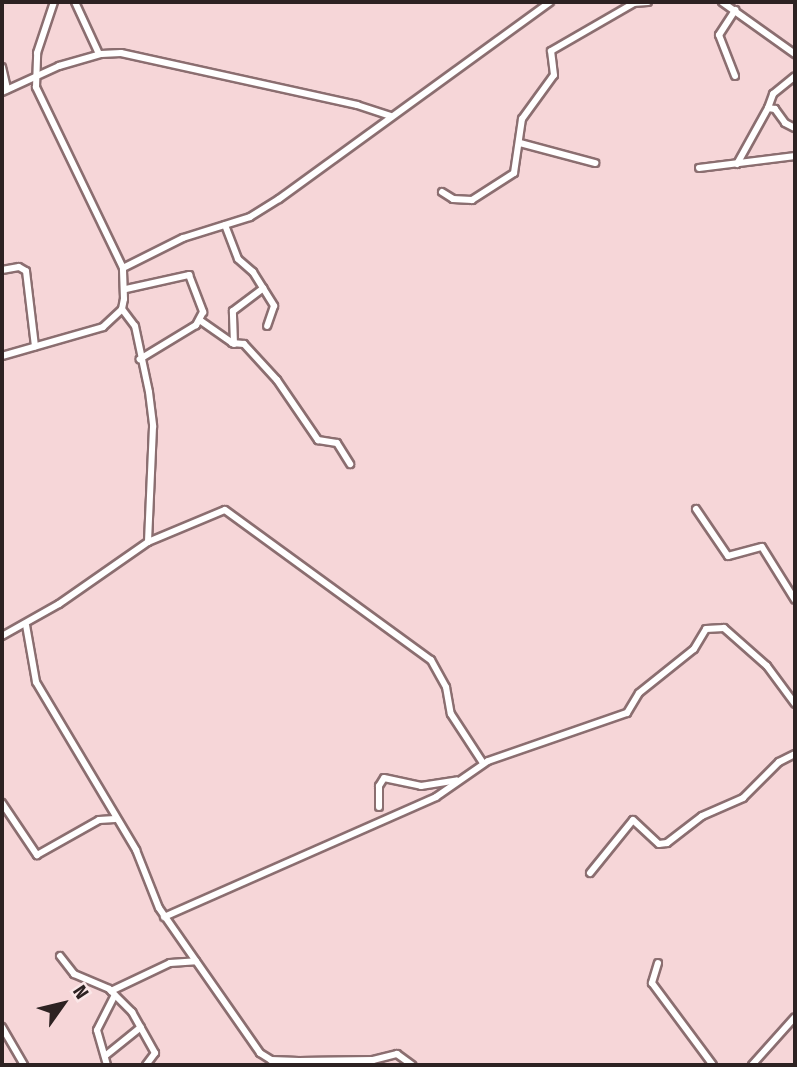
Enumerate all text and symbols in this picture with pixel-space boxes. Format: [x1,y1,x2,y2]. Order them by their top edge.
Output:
north arrow [28,969,98,1039]
text: N [68,981,94,1003]

